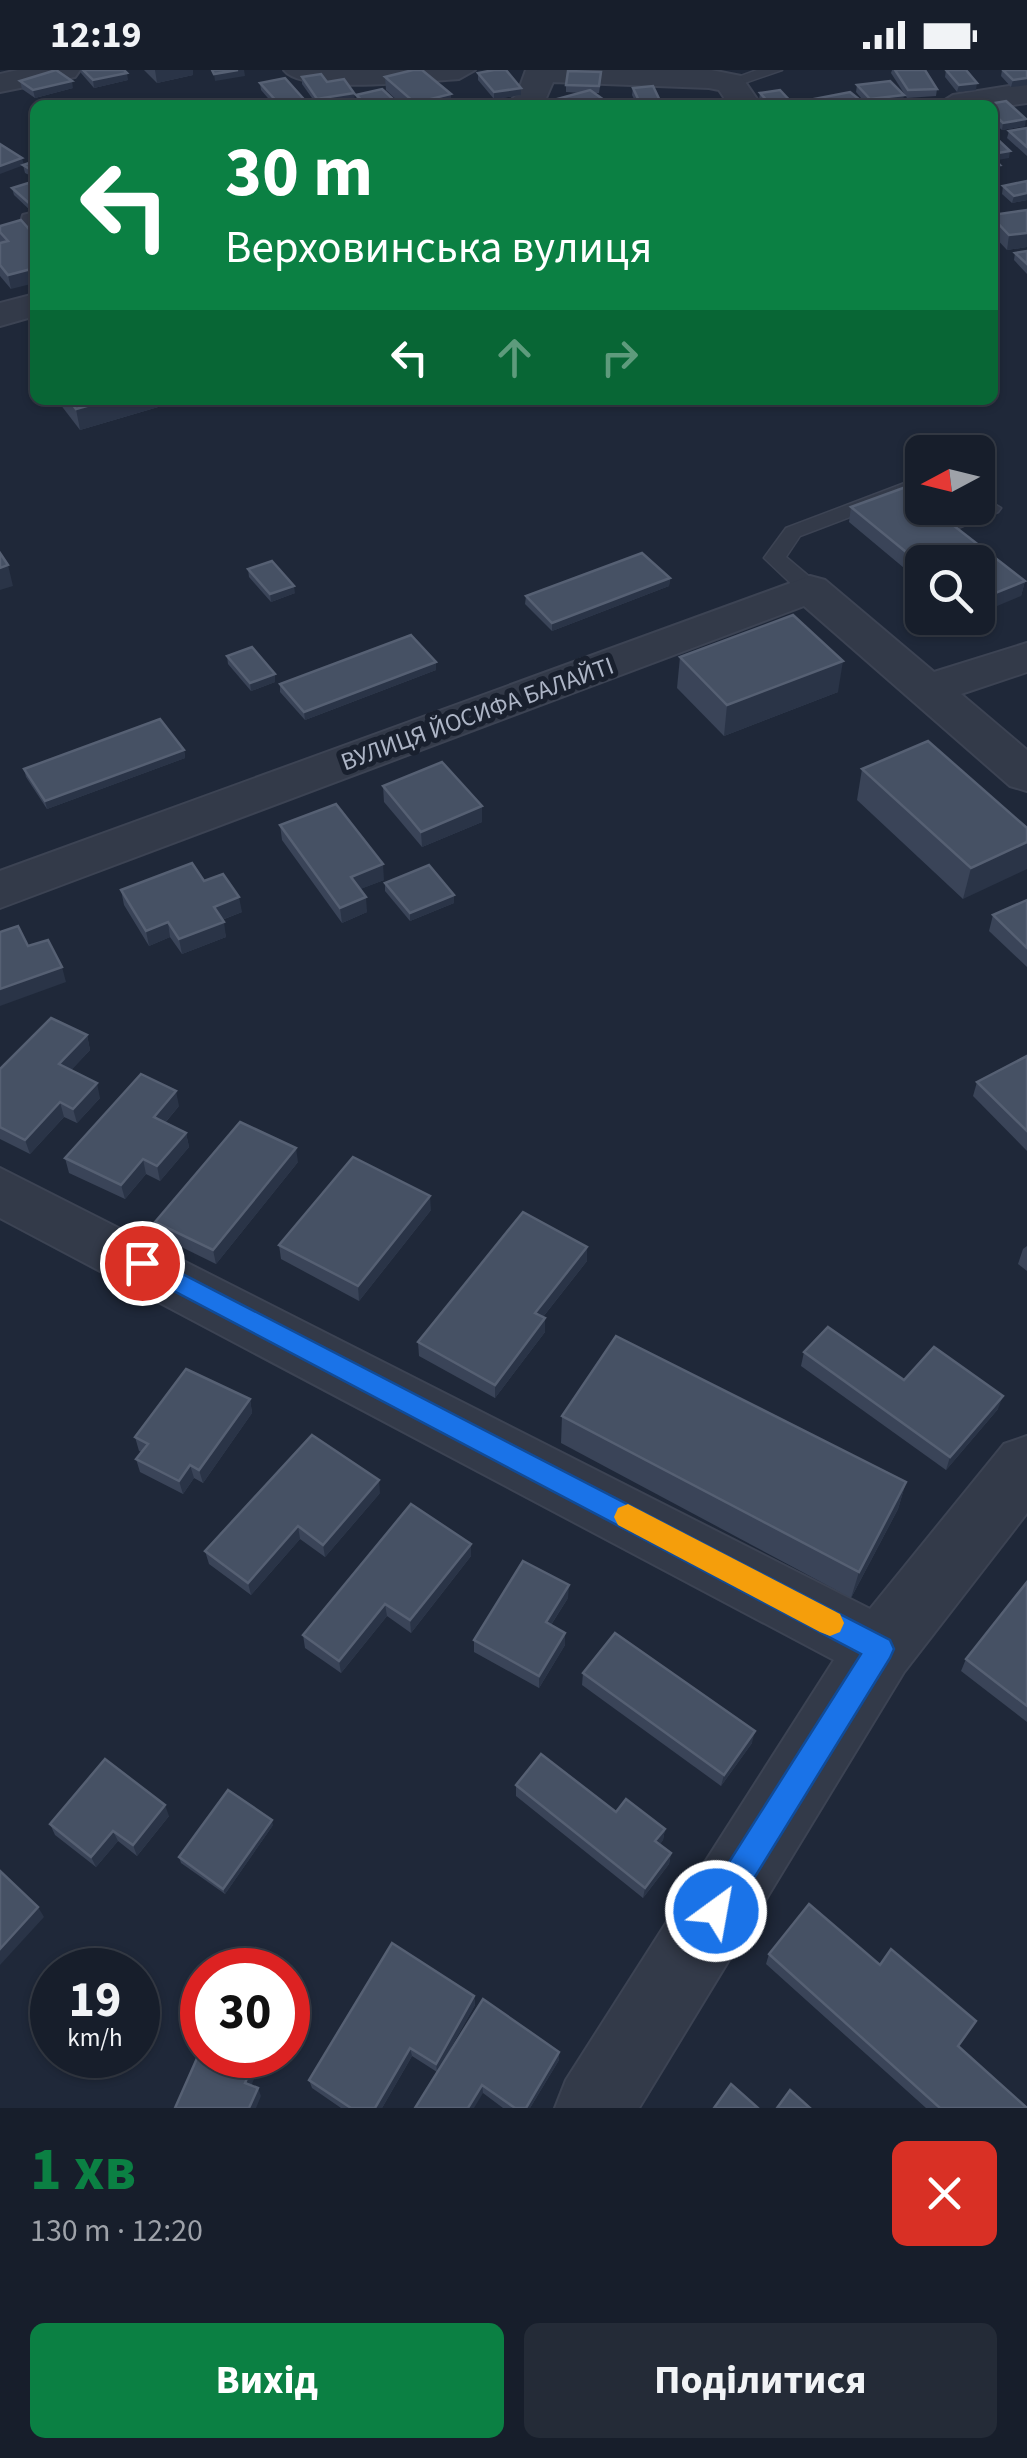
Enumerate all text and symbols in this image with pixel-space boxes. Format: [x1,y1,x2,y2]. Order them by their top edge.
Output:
text: 12:19 [50,8,142,62]
text: 30 m [225,123,373,223]
icon: left [60,140,190,270]
text: Верховинська вулиця [225,216,652,280]
icon: left [382,330,437,385]
icon: ahead [487,330,542,385]
icon: right [592,330,647,385]
north arrow [905,435,995,525]
map controls [905,435,995,635]
button: search [905,545,995,635]
street label: ВУЛИЦЯ ЙОСИФА БАЛАЙТІ [336,648,619,780]
pin [100,1221,185,1306]
icon: arrive [115,1236,170,1291]
position arrow [664,1859,768,1963]
speed limit sign: 30 [180,1948,310,2078]
text: 19 [69,1965,121,2036]
text: km/h [67,2020,123,2056]
text: 1 хв [30,2128,136,2213]
button: close [892,2141,997,2246]
text: 130 m · 12:20 [30,2208,203,2254]
button: Вихід [30,2323,504,2438]
button: Поділитися [524,2323,997,2438]

